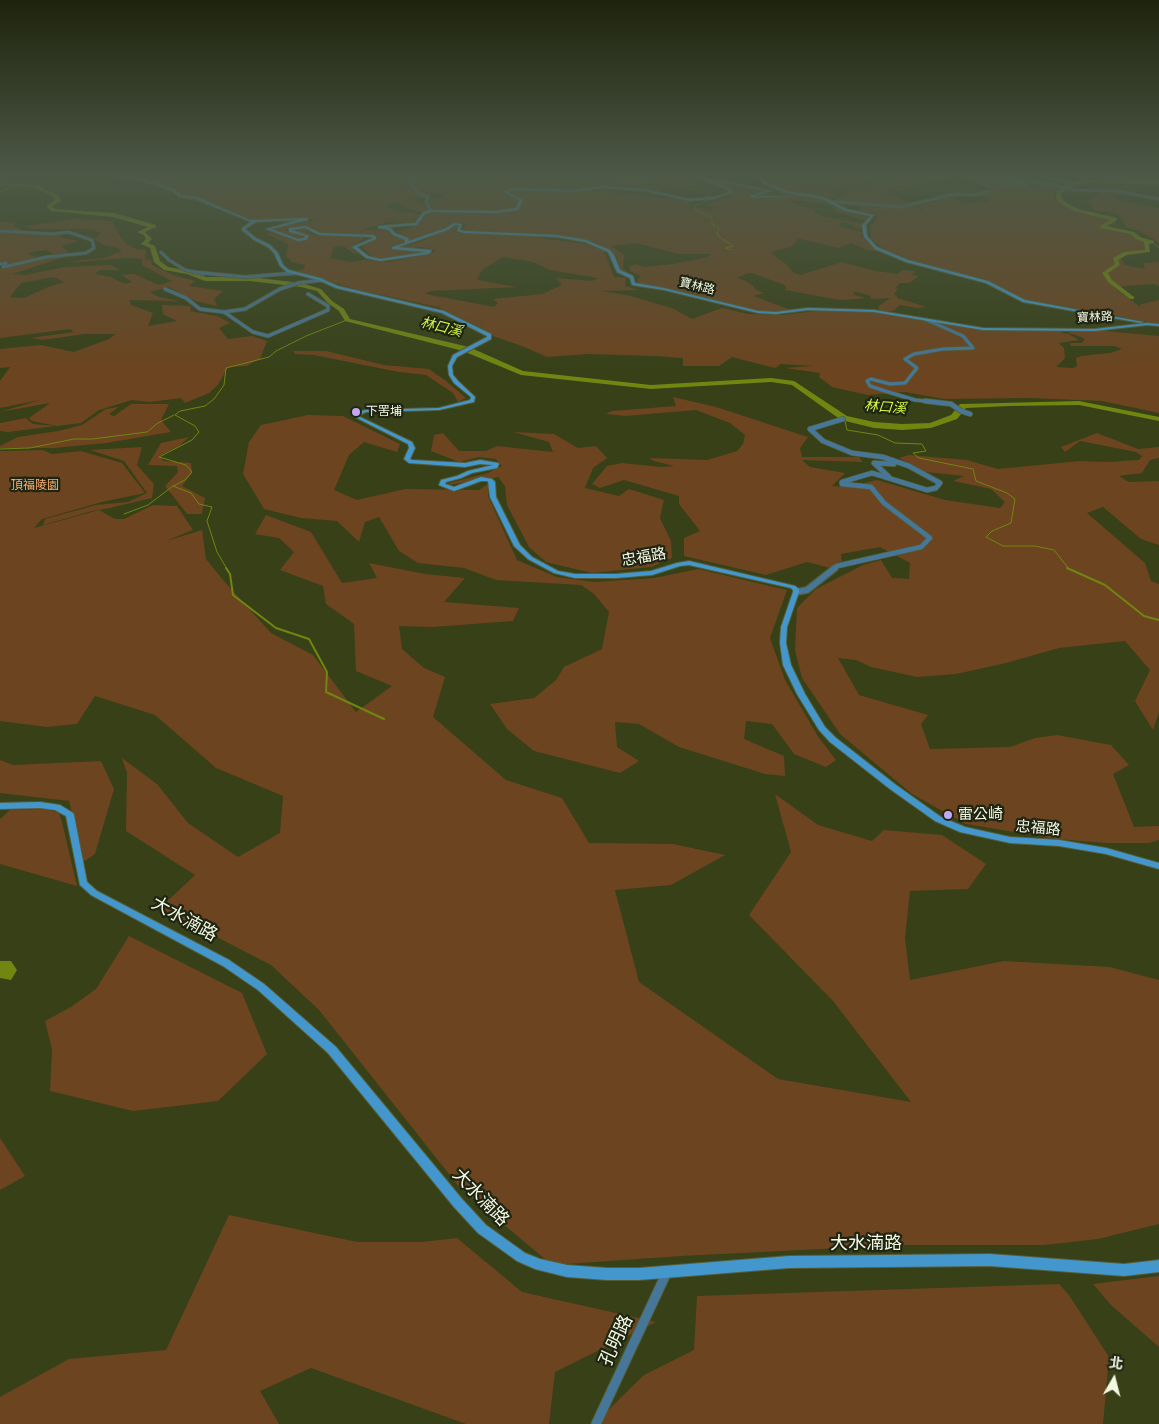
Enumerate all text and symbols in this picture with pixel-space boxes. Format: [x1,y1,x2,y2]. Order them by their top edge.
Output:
street label: 寶林路 [678,276,716,298]
street label: 寶林路 [1077,310,1113,326]
water label: 林口溪 [419,315,463,341]
water label: 林口溪 [863,398,907,418]
place label: 下罟埔 [366,405,402,419]
marker: 下罟埔 [350,406,362,418]
park label: 頂福陵園 [11,479,59,493]
street label: 忠福路 [620,545,668,571]
place label: 雷公崎 [958,806,1003,824]
marker: 雷公崎 [942,809,954,821]
street label: 忠福路 [1015,818,1061,840]
street label: 大水湳路 [147,893,221,947]
street label: 大水湳路 [447,1165,513,1231]
street label: 大水湳路 [830,1233,902,1255]
street label: 孔明路 [596,1312,638,1370]
north arrow [1089,1354,1139,1404]
text: 北 [1108,1354,1124,1373]

